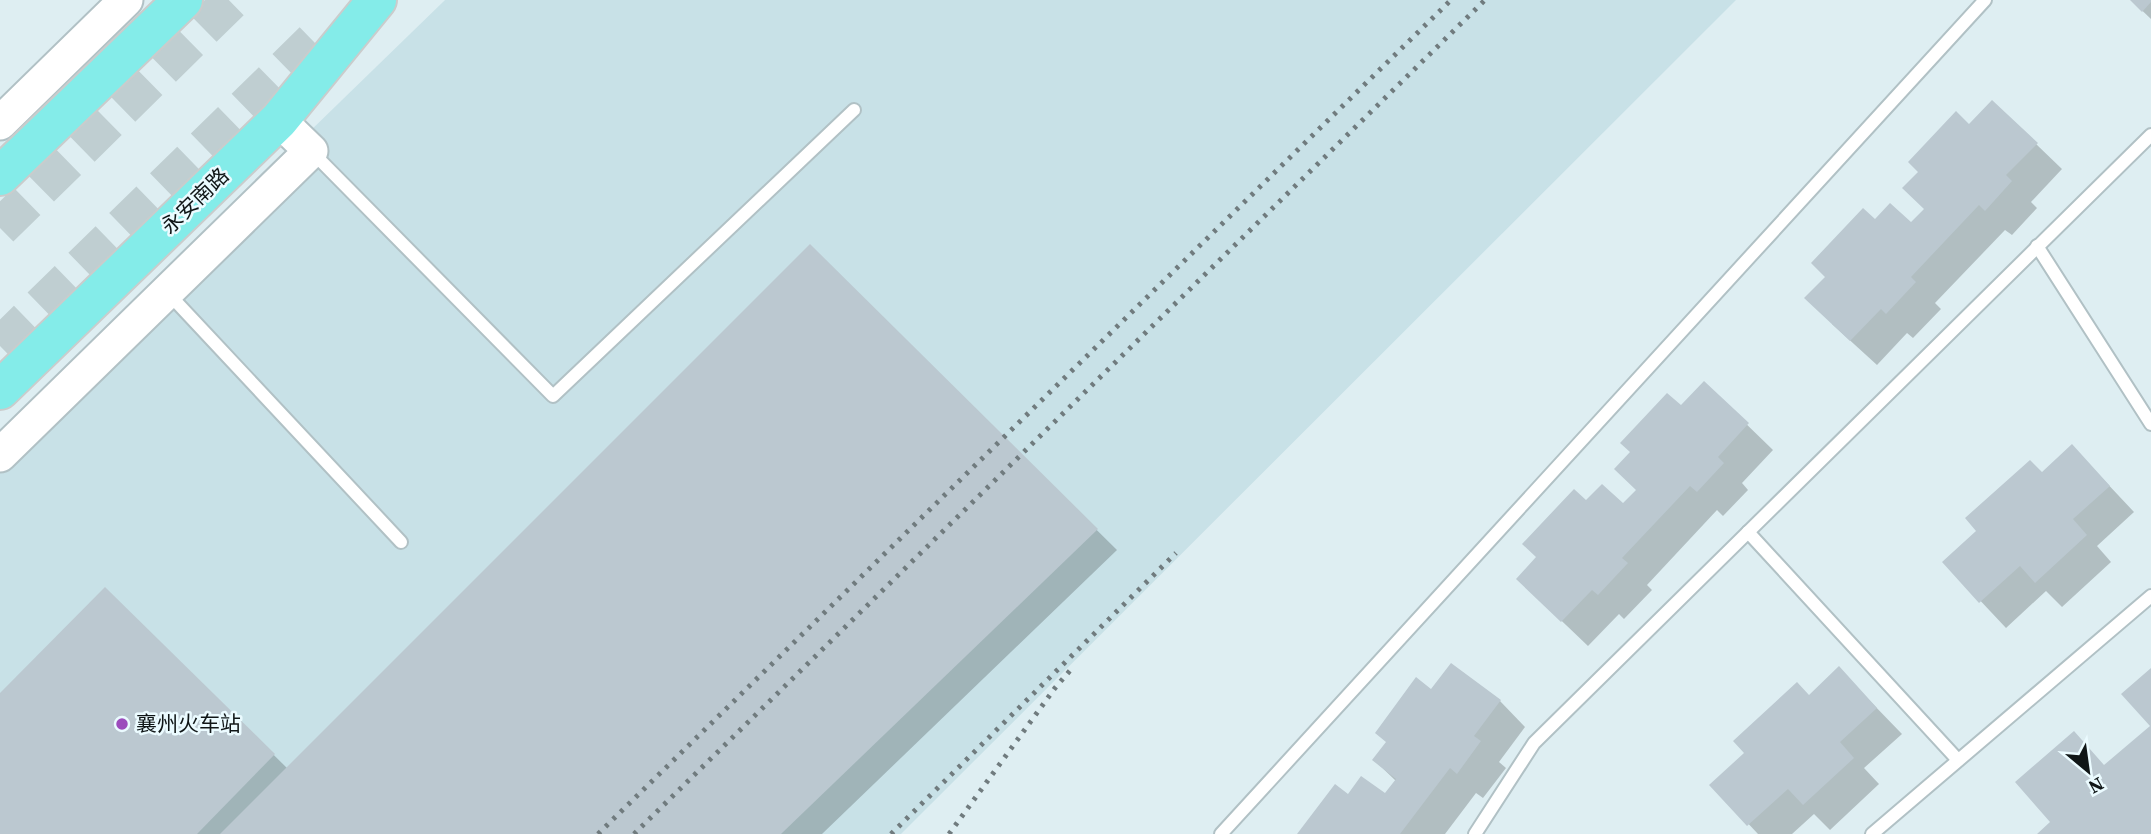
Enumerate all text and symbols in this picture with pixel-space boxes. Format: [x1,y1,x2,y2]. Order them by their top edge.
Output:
street label: 永安南路 [154,161,235,240]
place label: 襄州火车站 [136,709,241,738]
marker: 襄州火车站 [114,716,130,732]
north arrow [2053,736,2123,806]
text: N [2084,771,2109,801]

